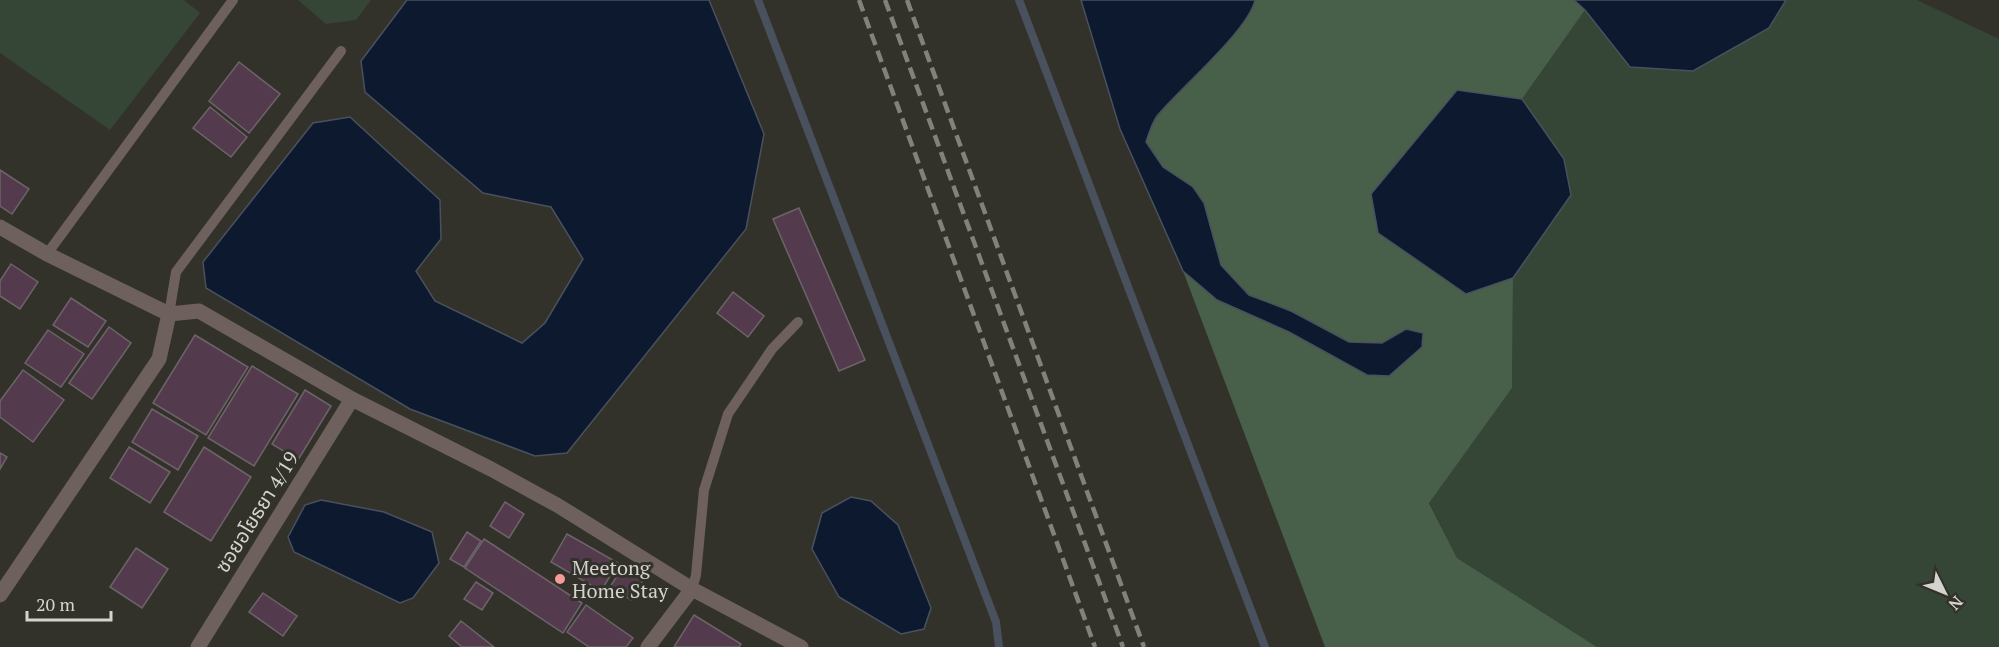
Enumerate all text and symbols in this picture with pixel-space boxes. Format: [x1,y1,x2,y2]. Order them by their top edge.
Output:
street label: ซอยอโยธยา 4/19 [209,446,305,577]
place label: Meetong Home Stay [572,554,669,604]
north arrow [1915,563,1975,623]
marker: Meetong Home Stay [553,572,567,586]
scale bar [27,584,111,622]
text: N [1944,591,1968,615]
text: 20 m [36,592,76,616]

